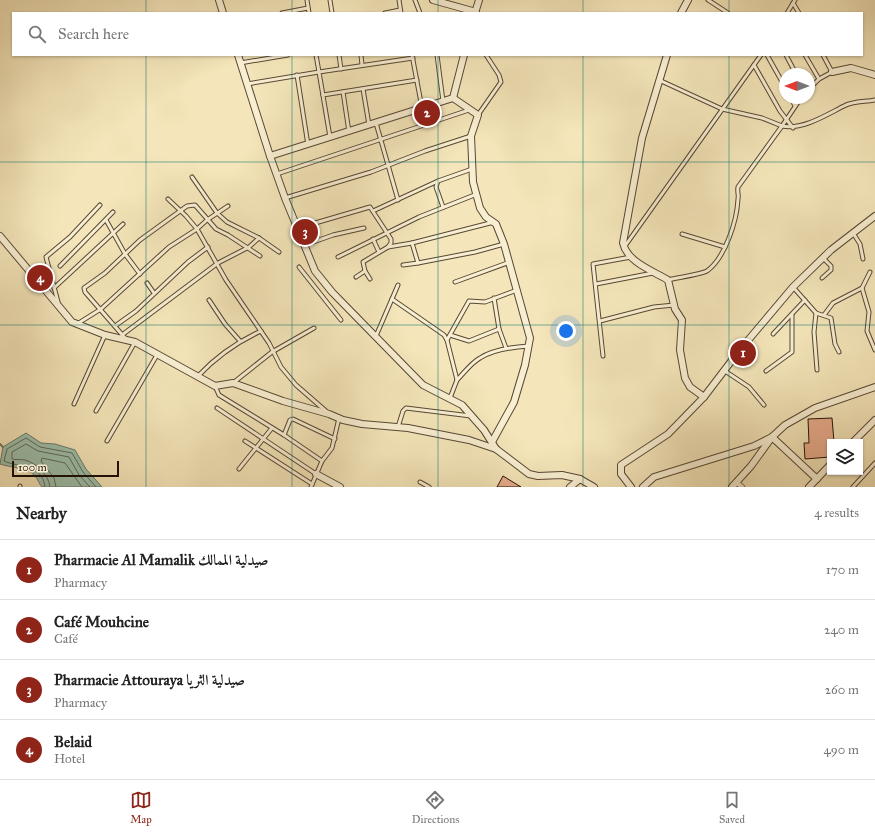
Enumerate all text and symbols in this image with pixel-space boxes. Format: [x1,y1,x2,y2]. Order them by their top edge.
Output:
search box [12,12,863,56]
icon: search [26,23,48,45]
text: Search here [58,25,129,43]
north arrow [779,68,815,104]
pin: 2 [414,98,440,128]
pin: 3 [292,217,318,247]
pin: 4 [27,263,53,293]
your location [556,321,576,341]
pin: 1 [730,338,756,368]
map controls [827,439,863,475]
button: layers [827,439,863,475]
scale bar [12,459,119,478]
text: 100 m [18,461,47,474]
text: Nearby [16,503,67,524]
text: 4 results [814,505,859,521]
text: Pharmacie Al Mamalik صيدلية الممالك [54,551,269,569]
text: 1 [26,562,32,578]
text: 170 m [826,562,859,578]
text: Pharmacy [54,575,107,591]
text: Café Mouhcine [54,613,149,631]
text: 2 [26,622,32,638]
text: 240 m [824,622,859,638]
text: Café [54,631,78,647]
text: Pharmacie Attouraya صيدلية الثريا [54,671,245,689]
text: 3 [26,682,32,698]
text: 260 m [825,682,859,698]
text: Pharmacy [54,695,107,711]
text: Belaid [54,733,92,751]
text: 4 [25,742,33,758]
text: 490 m [823,742,859,758]
text: Hotel [54,751,85,767]
tab: Map [130,789,152,826]
tab: Directions [412,789,459,826]
tab: Saved [719,789,745,826]

